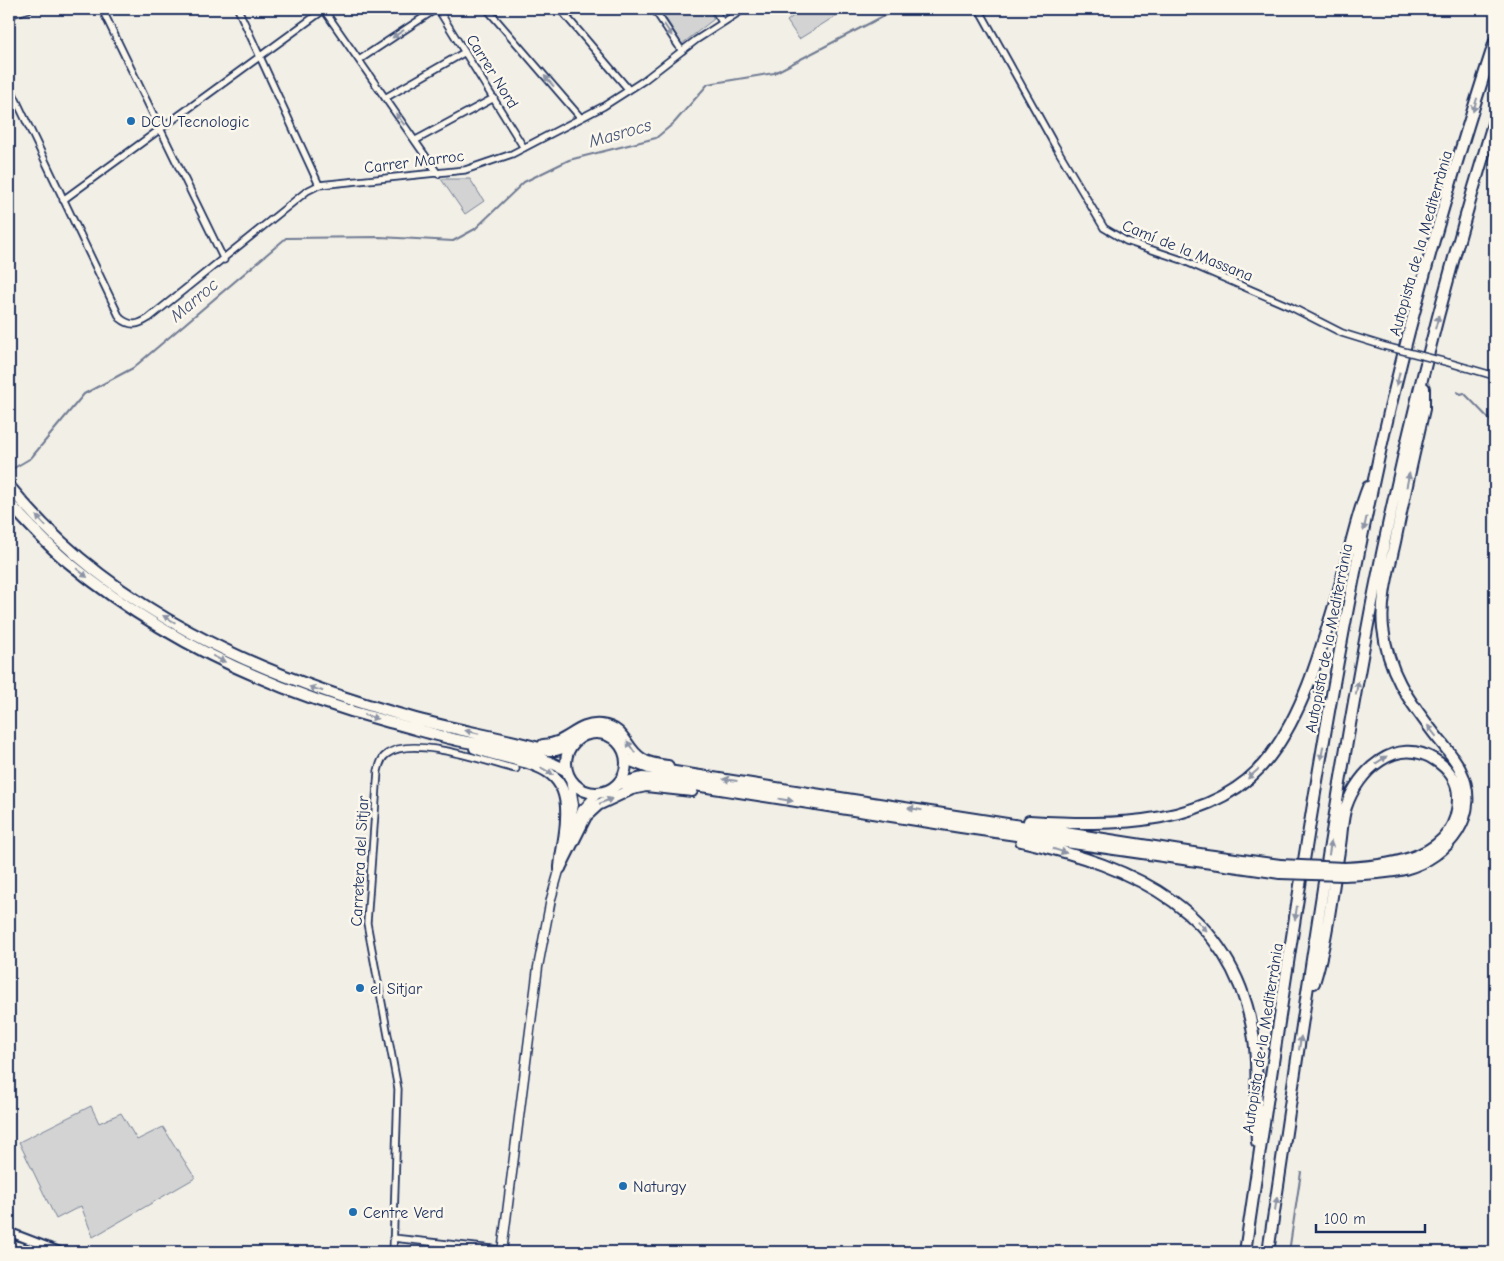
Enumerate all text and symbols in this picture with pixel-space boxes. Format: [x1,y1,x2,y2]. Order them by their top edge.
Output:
one-way arrow [663,23,673,37]
one-way arrow [391,29,404,39]
street label: Carrer Nord [462,31,522,112]
one-way arrow [544,75,555,87]
one-way arrow [1471,97,1479,112]
one-way arrow [395,112,405,126]
place label: DCU Tecnologic [141,113,249,131]
water label: Masrocs [585,114,654,153]
marker: DCU Tecnologic [125,115,137,127]
street label: Carrer Marroc [363,147,465,177]
street label: Autopista de la Mediterrània [1386,148,1456,338]
street label: Camí de la Massana [1120,216,1256,285]
water label: Marroc [165,274,223,327]
one-way arrow [1433,315,1441,330]
one-way arrow [1394,371,1402,386]
one-way arrow [1404,472,1412,488]
one-way arrow [35,515,47,527]
one-way arrow [1361,517,1369,532]
street label: Autopista de la Mediterrània [1302,542,1356,734]
one-way arrow [75,567,88,578]
one-way arrow [163,615,176,624]
one-way arrow [212,655,226,663]
one-way arrow [1353,680,1361,696]
one-way arrow [308,684,323,692]
one-way arrow [363,713,378,721]
one-way arrow [1427,724,1437,738]
one-way arrow [465,728,480,736]
one-way arrow [626,740,636,753]
one-way arrow [1318,745,1326,761]
one-way arrow [1375,755,1388,765]
one-way arrow [539,767,554,775]
one-way arrow [1248,768,1260,780]
one-way arrow [722,776,738,784]
street label: Carretera del Sitjar [348,795,372,927]
one-way arrow [778,796,794,804]
one-way arrow [599,797,613,805]
one-way arrow [907,804,923,812]
one-way arrow [1326,840,1334,856]
one-way arrow [1052,848,1067,856]
one-way arrow [1292,906,1300,922]
one-way arrow [1196,919,1208,931]
street label: Autopista de la Mediterrània [1239,942,1287,1135]
place label: el Sitjar [370,980,423,998]
marker: el Sitjar [354,982,366,994]
one-way arrow [1296,1035,1304,1051]
place label: Naturgy [633,1178,687,1196]
marker: Naturgy [617,1180,629,1192]
one-way arrow [1272,1196,1280,1212]
scale bar [1316,1201,1425,1233]
place label: Centre Verd [363,1204,444,1222]
marker: Centre Verd [347,1206,359,1218]
text: 100 m [1324,1210,1366,1228]

